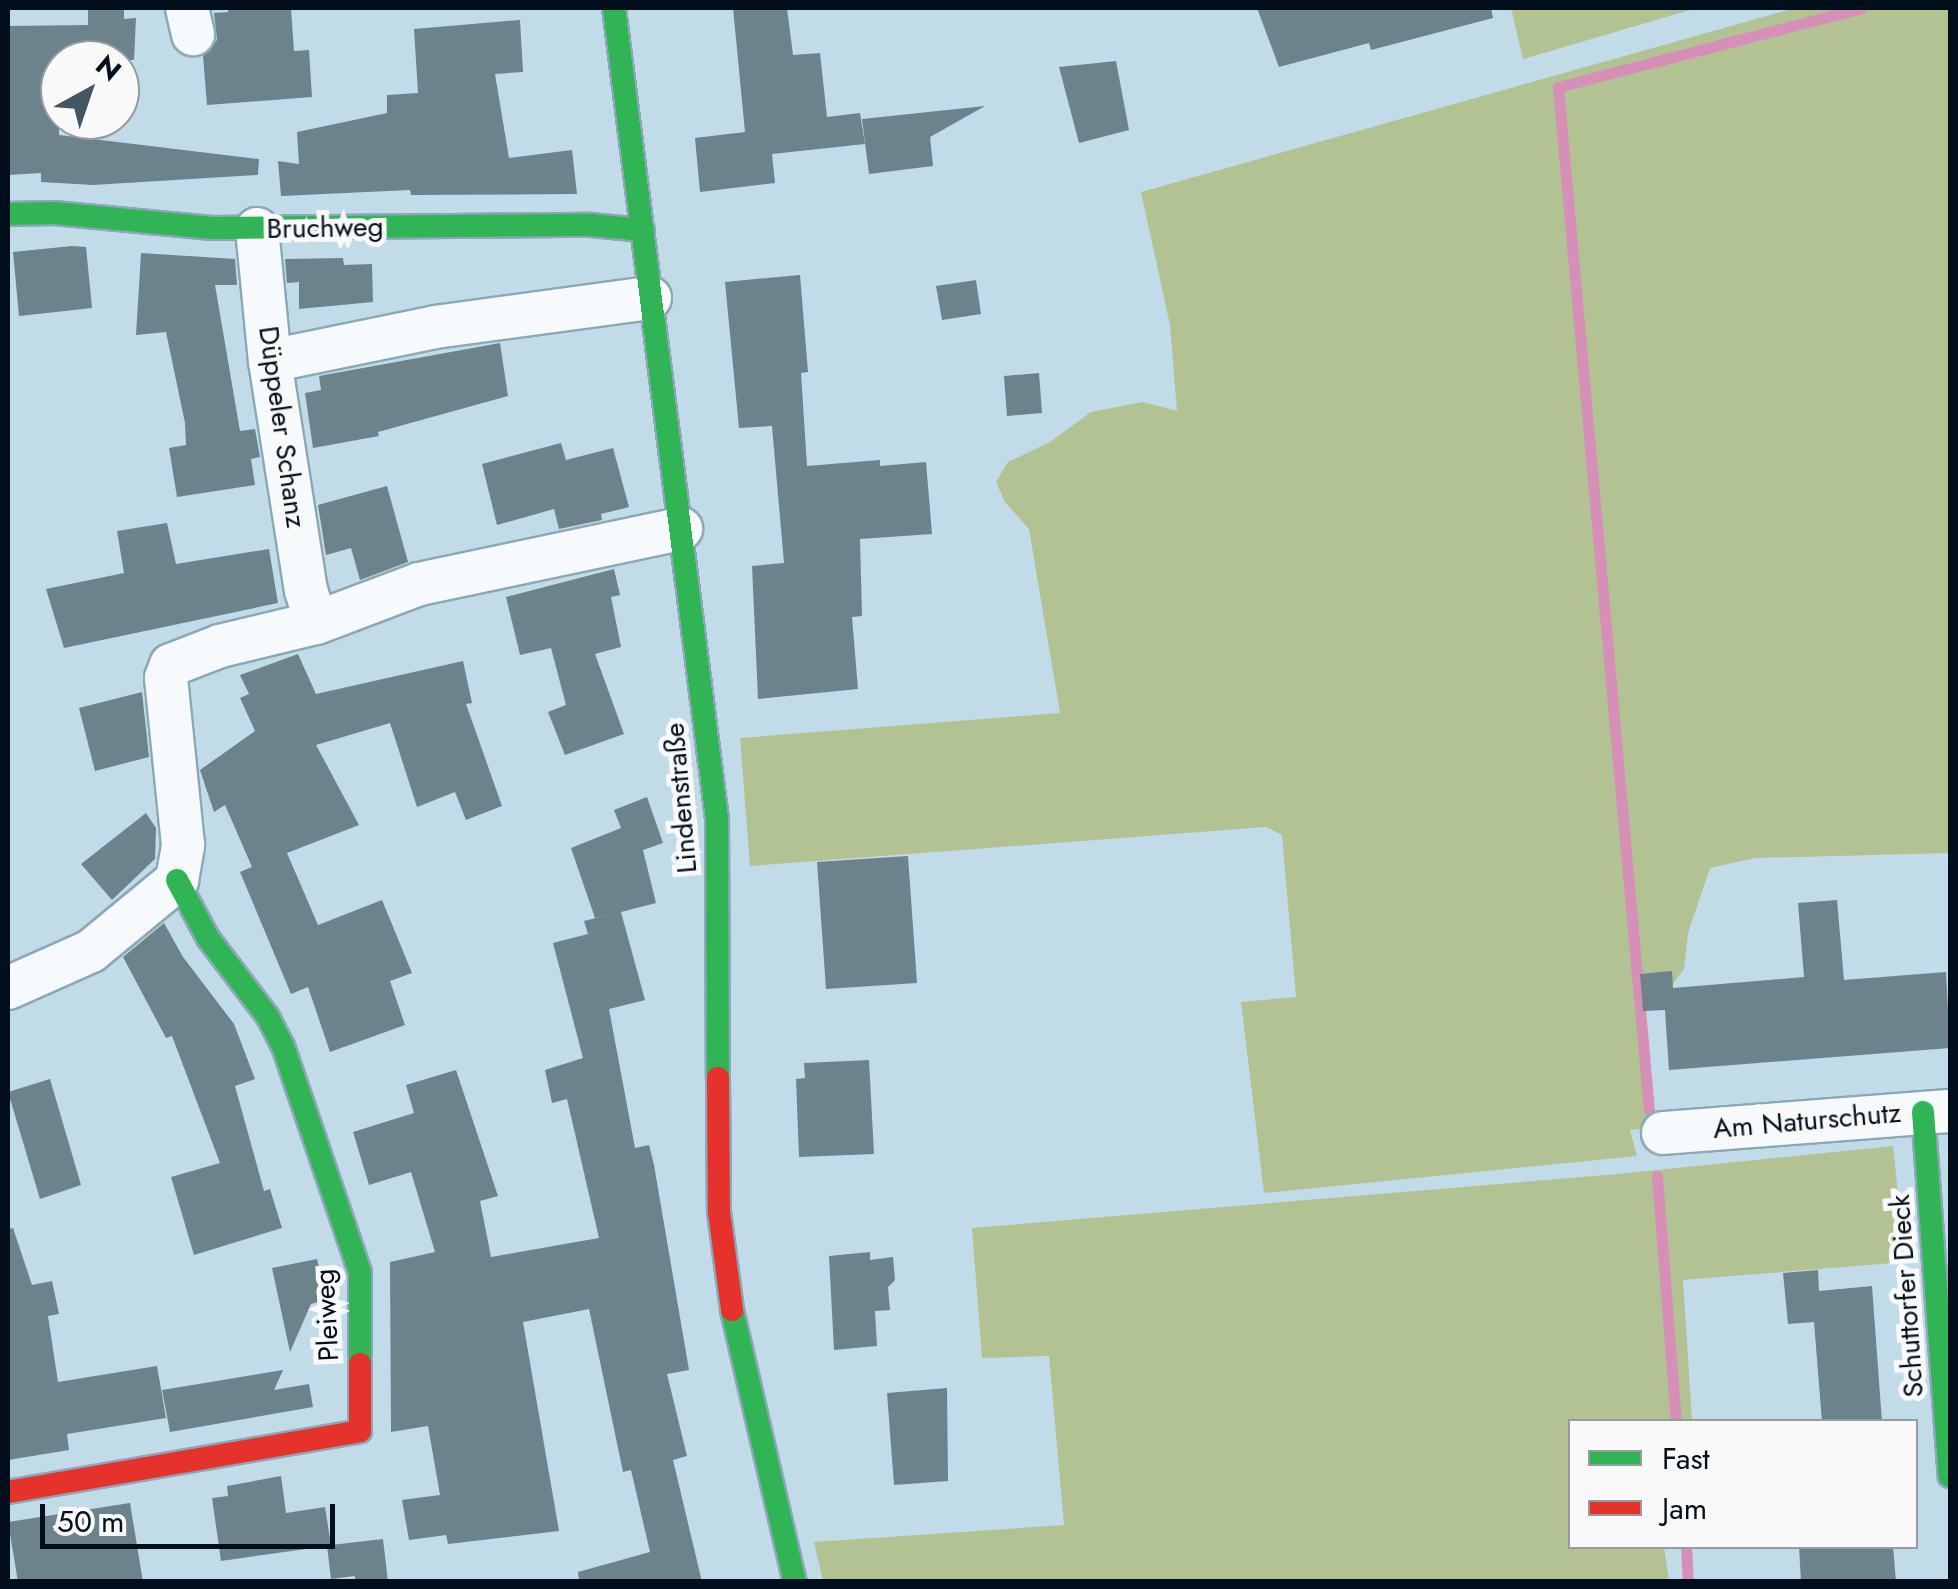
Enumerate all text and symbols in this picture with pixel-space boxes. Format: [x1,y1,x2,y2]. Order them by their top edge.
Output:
north arrow [40,40,140,140]
text: N [87,45,130,91]
street label: Bruchweg [266,210,384,246]
street label: Düppeler Schanz [251,324,313,530]
street label: Lindenstraße [658,721,704,875]
street label: Am Naturschutz [1712,1096,1902,1146]
street label: Schuttorfer Dieck [1883,1193,1931,1399]
street label: Pleiweg [308,1268,346,1362]
legend [1568,1419,1918,1549]
text: Fast [1662,1437,1710,1480]
scale bar [45,1484,340,1546]
text: Jam [1662,1487,1707,1530]
text: 50 m [57,1500,124,1543]

